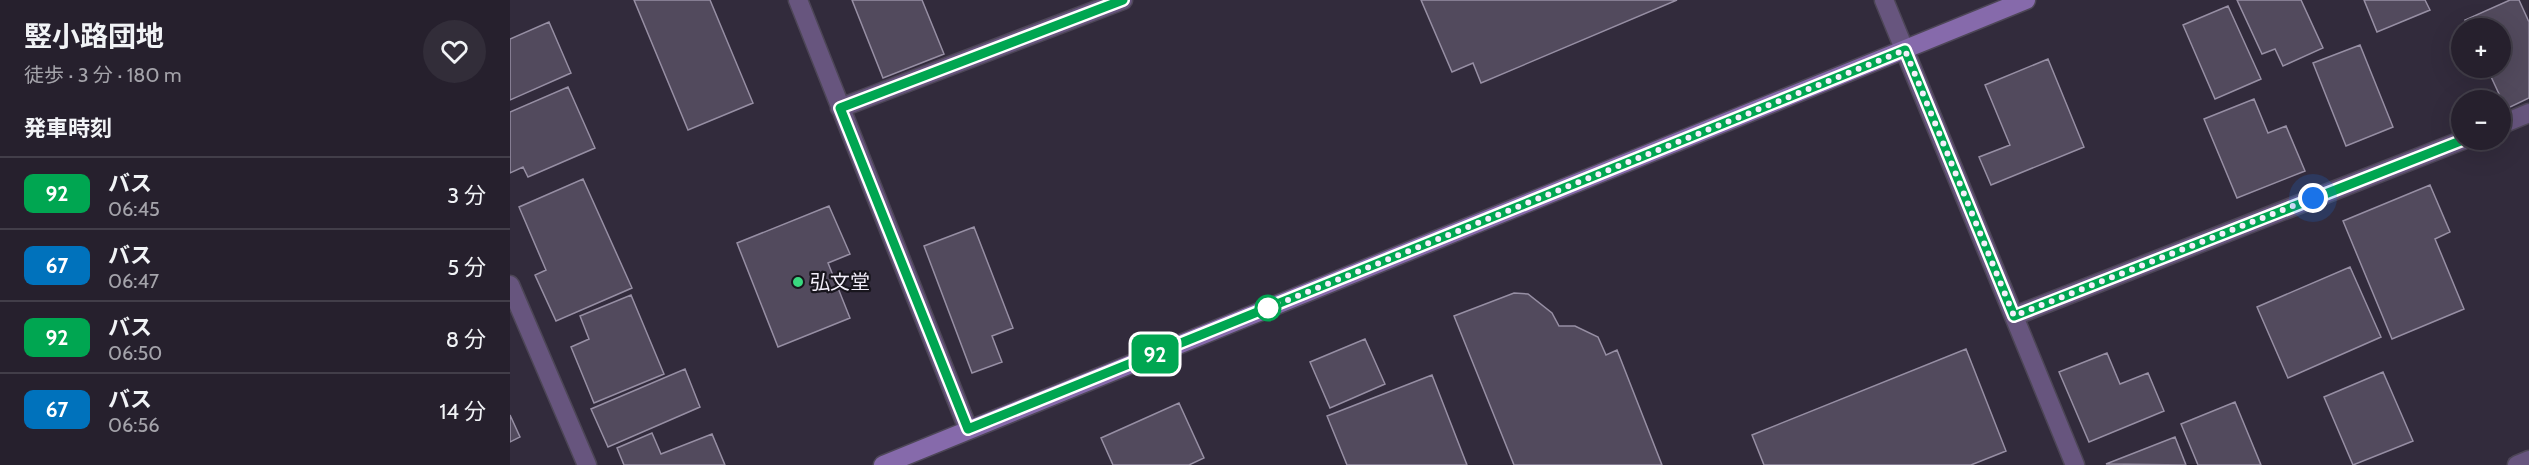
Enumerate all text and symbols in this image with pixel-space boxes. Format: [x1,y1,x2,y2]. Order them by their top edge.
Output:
map controls [2451,18,2511,150]
button: + [2451,18,2511,78]
text: 竪小路団地 [24,19,164,53]
button: heart [423,20,486,83]
text: 徒歩 · 3 分 · 180 m [24,63,181,87]
button: − [2451,90,2511,150]
text: 発車時刻 [24,115,112,142]
text: バス [108,170,152,197]
text: 92 [46,181,68,206]
text: 3 分 [447,182,486,209]
your location [2298,183,2328,213]
text: 06:45 [108,197,160,221]
text: バス [108,242,152,269]
text: 67 [46,253,68,278]
text: 5 分 [447,254,486,281]
text: 06:47 [108,269,159,293]
place label: 弘文堂 [810,270,870,294]
marker: 弘文堂 [791,275,805,289]
unlabelled marker [1255,295,1281,321]
text: バス [108,314,152,341]
text: 92 [46,325,68,350]
text: 8 分 [446,326,486,353]
line badge: 92 [1128,334,1182,374]
text: 06:50 [108,341,162,365]
text: 92 [1144,342,1166,367]
text: バス [108,386,152,413]
text: 67 [46,397,68,422]
text: 14 分 [439,398,486,425]
text: 06:56 [108,413,160,437]

